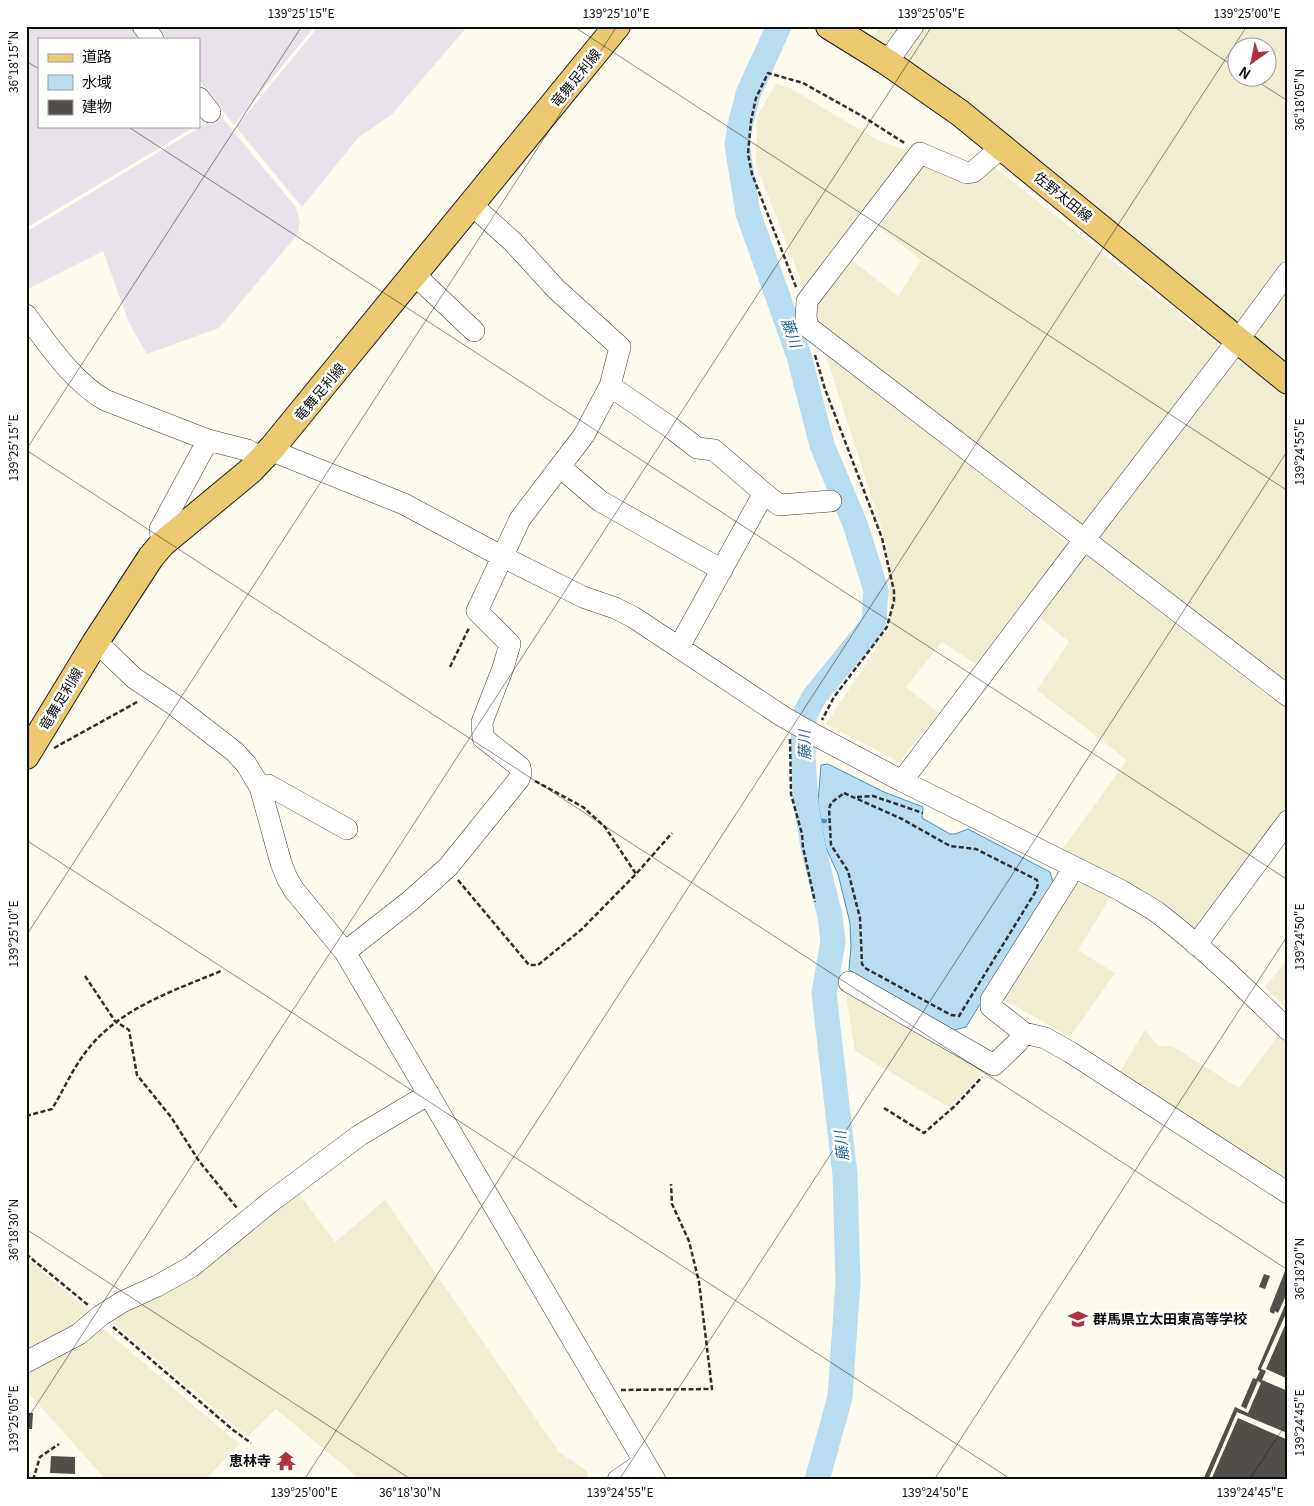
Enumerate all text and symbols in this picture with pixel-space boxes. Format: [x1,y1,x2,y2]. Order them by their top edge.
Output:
text: 139°25'15"E [267,4,335,21]
text: 139°25'10"E [582,4,650,21]
text: 139°25'05"E [897,4,965,21]
text: 139°25'00"E [1213,4,1281,21]
text: 36°18'15"N [4,31,21,93]
legend [38,38,200,128]
north arrow [1226,38,1276,88]
street label: 竜舞足利線 [545,44,605,111]
text: 道路 [82,45,112,66]
text: N [1235,62,1254,85]
text: 36°18'05"N [1290,69,1307,131]
text: 水域 [82,71,112,92]
text: 建物 [82,95,112,116]
street label: 佐野太田線 [1030,166,1097,226]
water label: 藤川 [777,315,808,352]
street label: 竜舞足利線 [289,358,349,425]
text: 139°25'15"E [4,414,21,482]
text: 139°24'55"E [1290,418,1307,486]
street label: 竜舞足利線 [34,663,87,734]
water label: 藤川 [793,728,814,760]
text: 139°25'10"E [4,900,21,968]
text: 139°24'50"E [1290,903,1307,971]
water label: 藤川 [828,1128,853,1162]
text: 36°18'30"N [4,1199,21,1261]
text: 36°18'20"N [1290,1238,1307,1300]
school or university icon: 群馬県立太田東高等学校 [1067,1308,1089,1330]
place label: 群馬県立太田東高等学校 [1093,1308,1247,1328]
text: 139°25'05"E [4,1385,21,1453]
text: 139°24'45"E [1290,1389,1307,1457]
place label: 恵林寺 [229,1450,271,1470]
temple icon: 恵林寺 [275,1450,297,1472]
text: 139°25'00"E [270,1483,338,1500]
text: 36°18'30"N [379,1483,441,1500]
text: 139°24'55"E [586,1483,654,1500]
text: 139°24'50"E [901,1483,969,1500]
text: 139°24'45"E [1216,1483,1284,1500]

